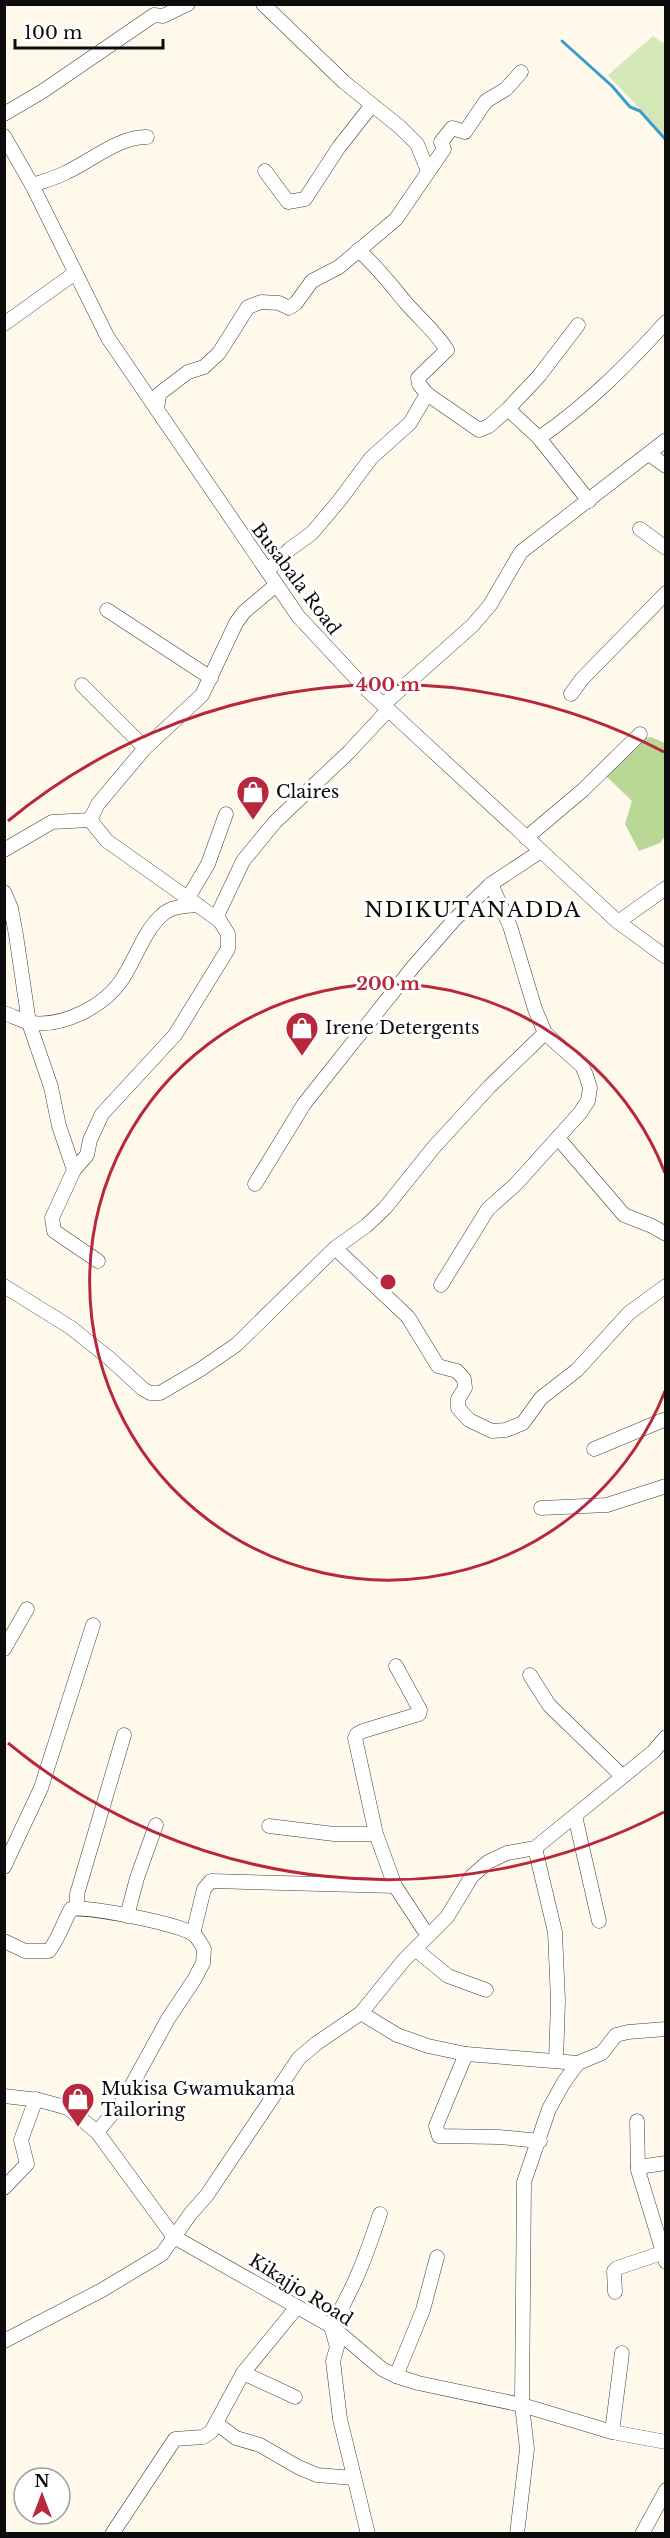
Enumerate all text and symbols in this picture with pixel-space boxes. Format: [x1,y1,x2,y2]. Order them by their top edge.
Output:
scale bar [15,12,164,50]
text: 100 m [24,22,82,44]
street label: Busabala Road [247,519,345,639]
text: 400 m [356,674,420,696]
shop icon: Claires [235,774,271,821]
place label: Claires [276,781,339,803]
district label: NDIKUTANADDA [364,897,582,923]
text: 200 m [356,973,420,995]
shop icon: Irene Detergents [284,1010,320,1057]
place label: Irene Detergents [325,1017,479,1039]
centre of rings [378,1272,398,1292]
place label: Mukisa Gwamukama Tailoring [101,2078,295,2121]
shop icon: Mukisa Gwamukama Tailoring [60,2081,96,2128]
street label: Kikajjo Road [245,2249,357,2331]
north arrow [12,2466,72,2526]
text: N [34,2471,50,2491]

